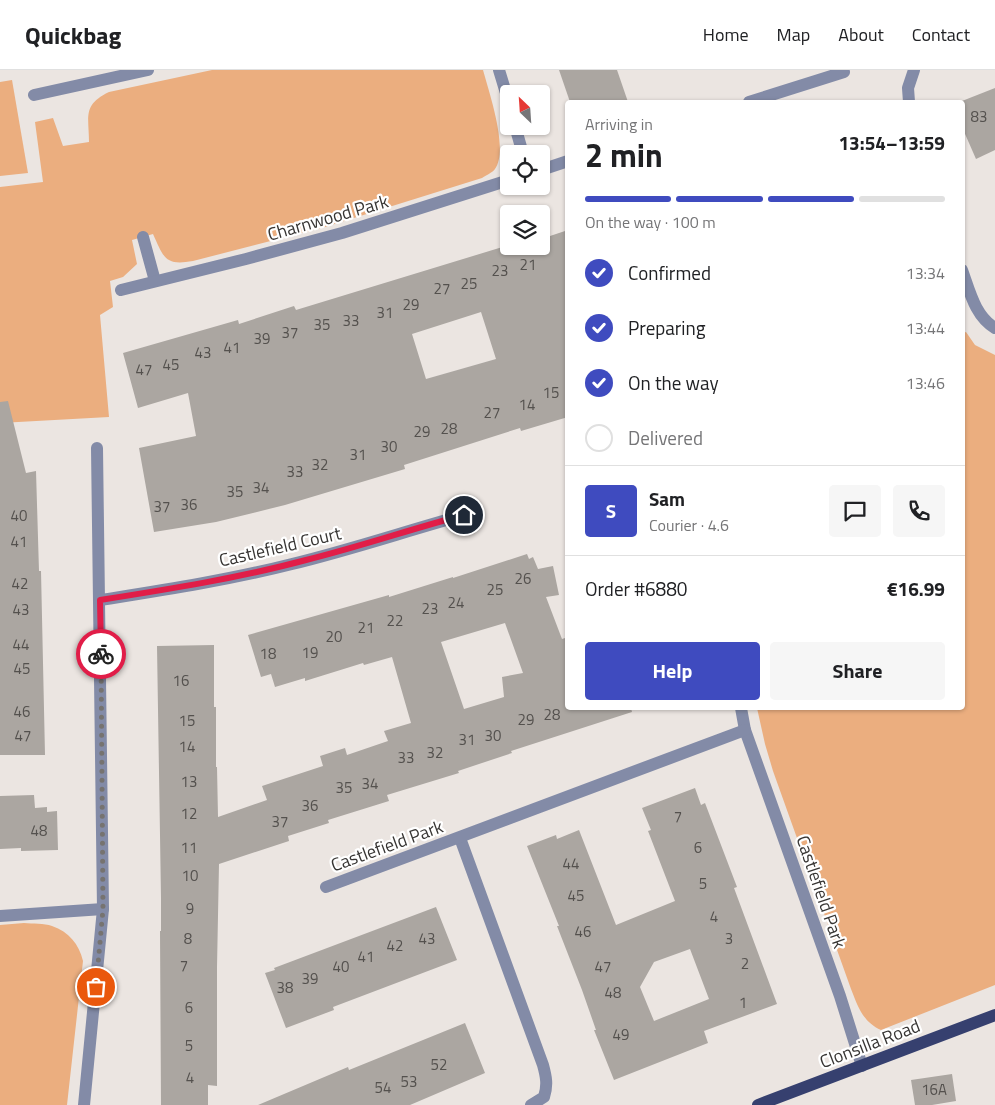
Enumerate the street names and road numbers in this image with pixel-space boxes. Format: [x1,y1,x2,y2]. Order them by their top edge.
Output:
street label: Charnwood Park [264,187,392,248]
street label: Castlefield Court [216,519,344,574]
street label: Castlefield Park [327,813,447,878]
street label: Castlefield Park [790,832,854,952]
street label: Clonsilla Road [816,1012,924,1075]

